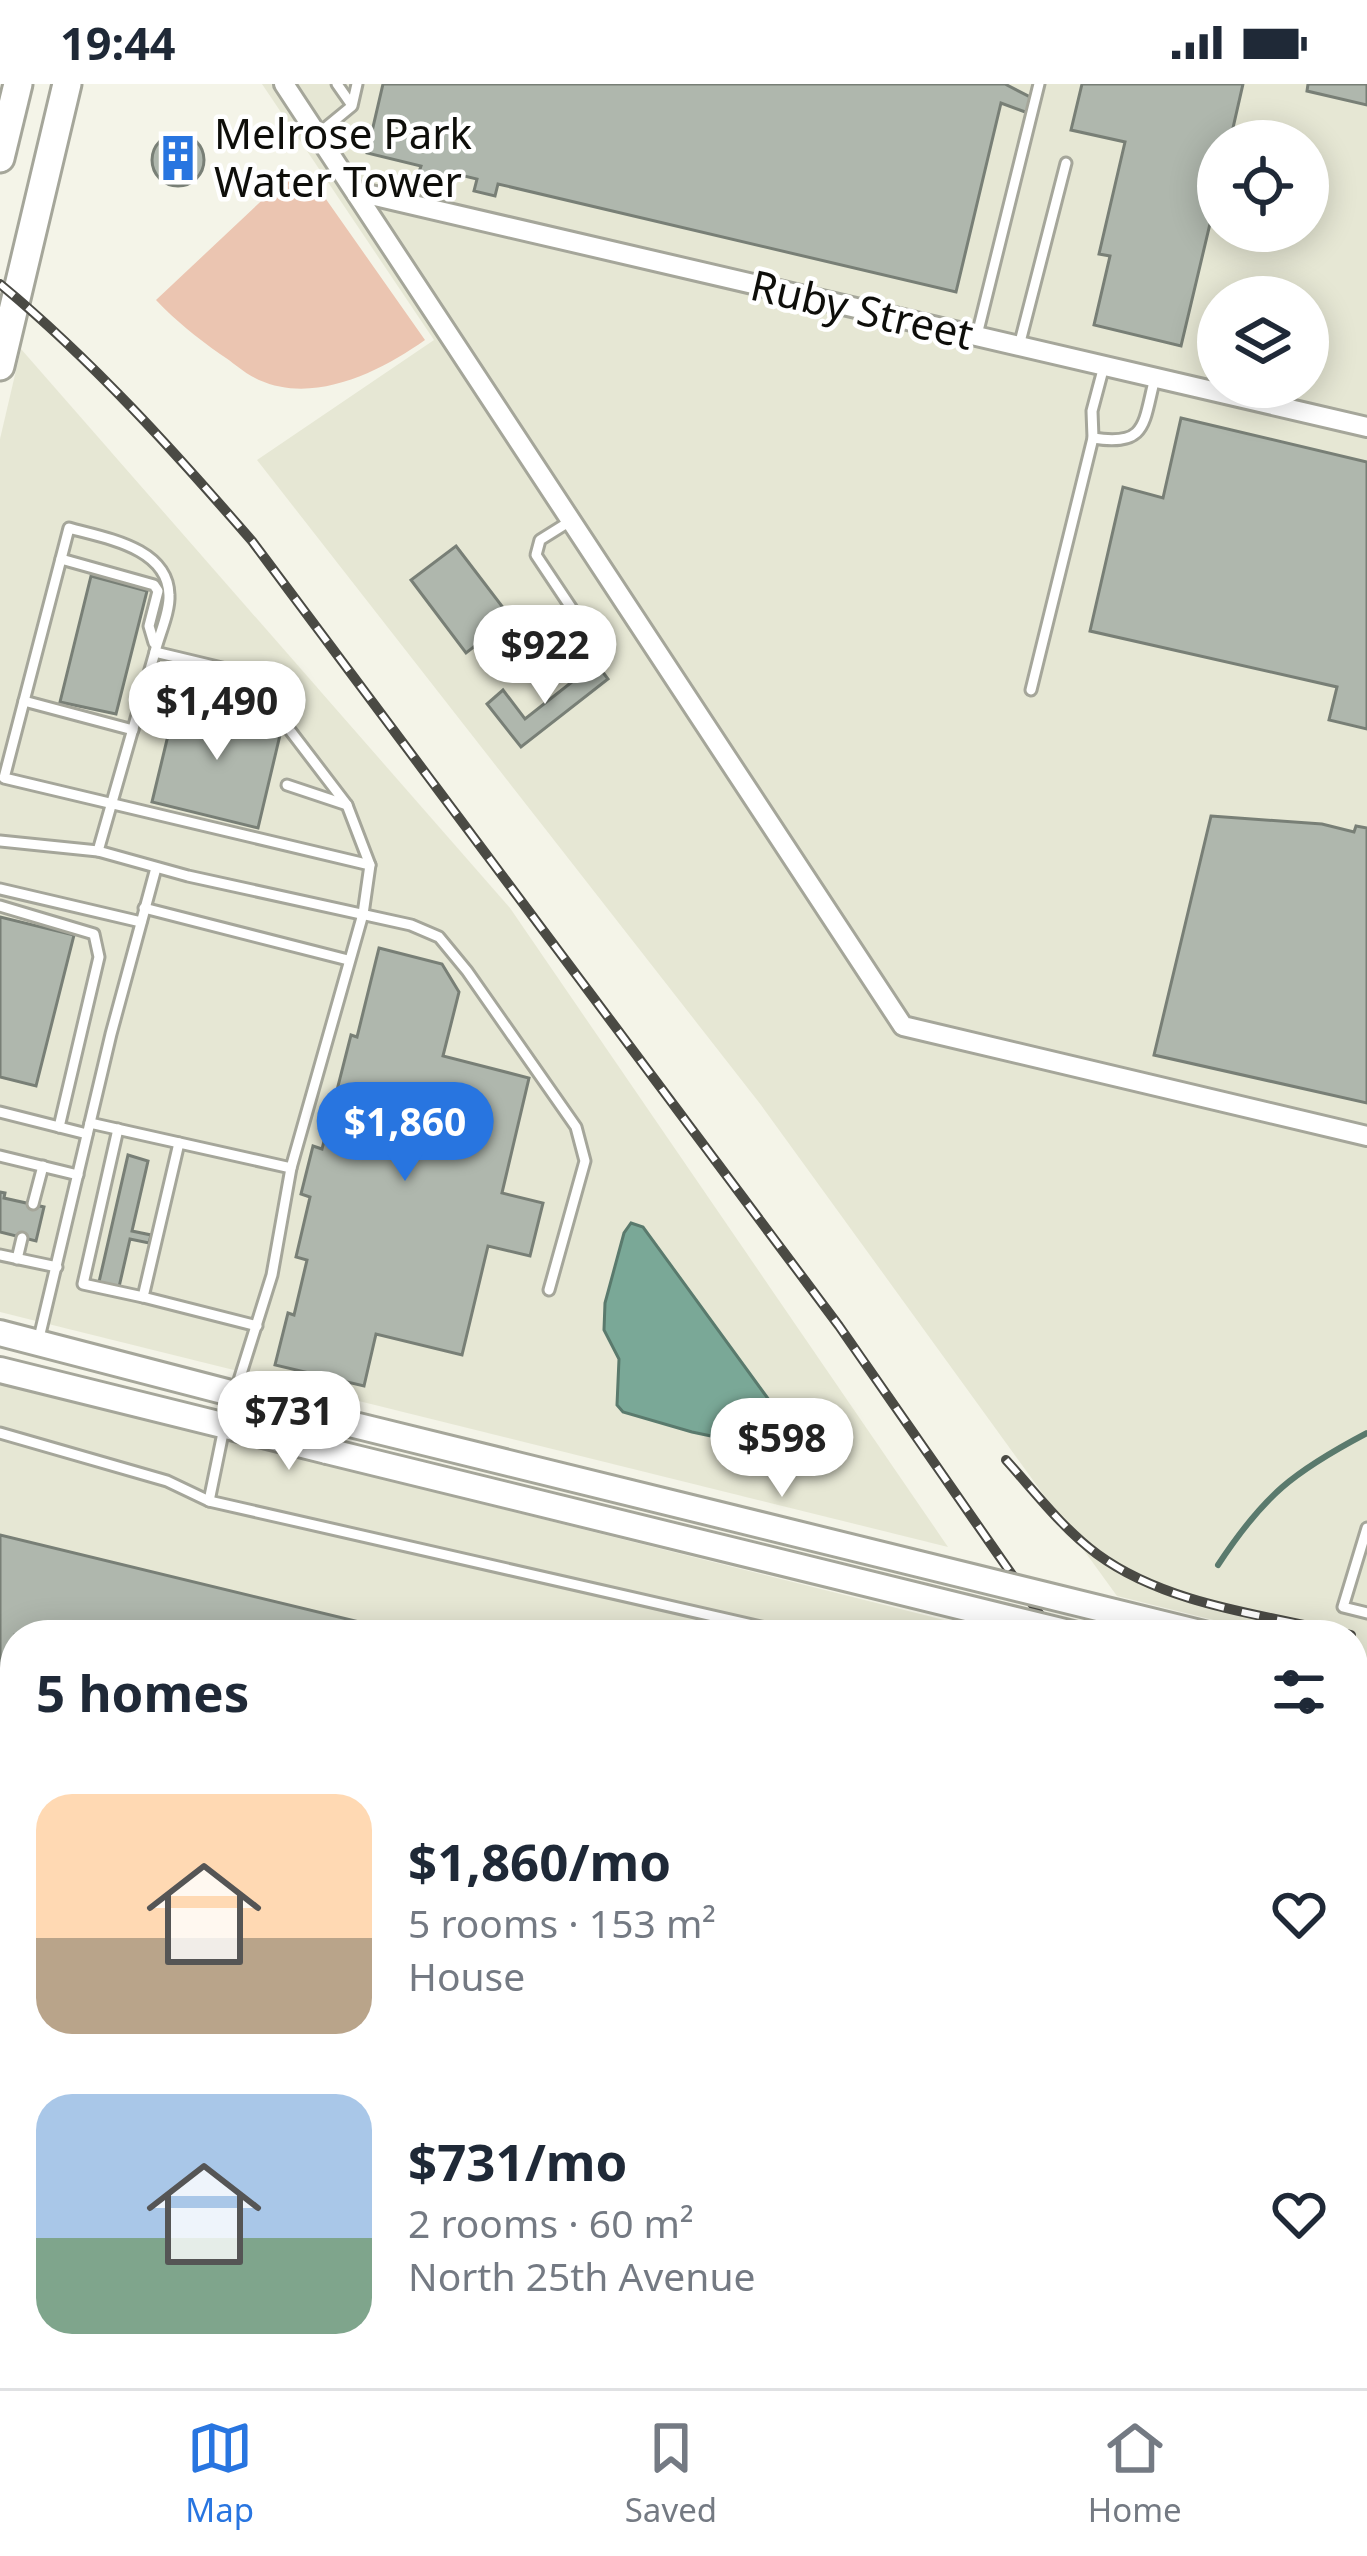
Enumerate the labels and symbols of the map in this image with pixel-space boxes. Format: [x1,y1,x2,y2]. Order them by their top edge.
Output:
place label: Melrose Park Water Tower [214,104,473,209]
building icon: Melrose Park Water Tower [153,133,203,183]
street label: Ruby Street [745,255,979,362]
pin: $922 [474,605,616,707]
pin: $1,490 [119,661,315,763]
pin: $1,860 [307,1082,503,1184]
pin: $731 [218,1371,360,1473]
pin: $598 [711,1398,853,1500]

